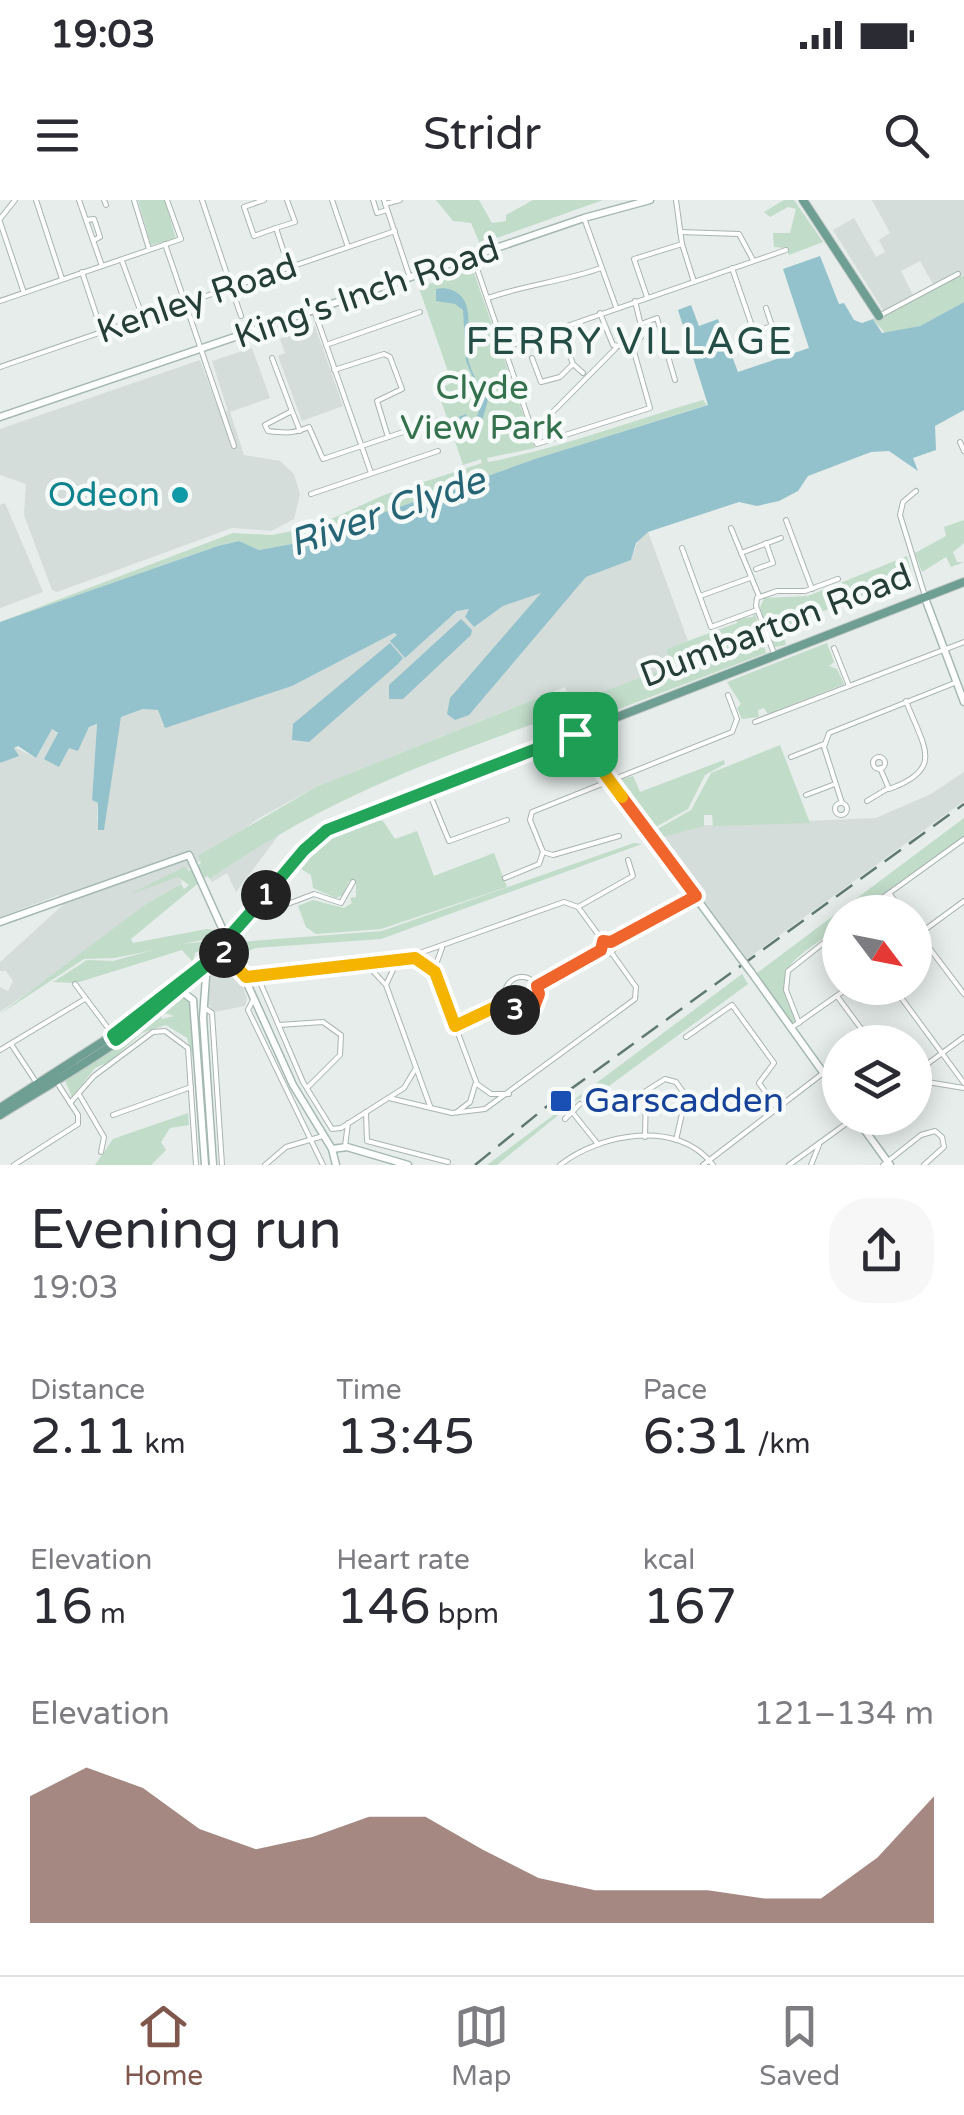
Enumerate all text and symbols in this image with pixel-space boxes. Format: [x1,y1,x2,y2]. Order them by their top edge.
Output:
text: 19:03 [50,12,155,58]
icon: menu [30,108,85,163]
text: Stridr [423,108,541,162]
icon: search [879,108,934,163]
street label: King's Inch Road [229,228,505,358]
street label: Kenley Road [91,245,303,353]
district label: FERRY VILLAGE [465,319,795,365]
park label: Clyde View Park [400,367,564,449]
water label: River Clyde [283,456,493,567]
place label: Odeon [48,474,160,516]
marker: Odeon [169,484,191,506]
street label: Dumbarton Road [634,555,918,697]
pin [533,692,618,777]
icon: arrive [548,707,603,762]
pin: 1 [241,870,291,920]
text: 1 [257,878,275,912]
north arrow [822,895,932,1005]
map controls [822,895,932,1135]
pin: 2 [199,928,249,978]
text: 2 [215,936,233,970]
pin: 3 [490,985,540,1035]
text: 3 [506,993,524,1027]
button: layers [822,1025,932,1135]
place label: Garscadden [584,1080,784,1122]
marker: Garscadden [548,1088,574,1114]
text: Evening run [30,1198,342,1264]
button: share [829,1198,934,1303]
text: 19:03 [30,1269,119,1307]
text: Distance [30,1373,145,1407]
text: Time [336,1373,402,1407]
text: Pace [643,1373,707,1407]
text: 2.11 [30,1407,137,1467]
text: 13:45 [336,1407,475,1467]
text: 6:31 [643,1407,750,1467]
text: km [137,1427,185,1461]
text: /km [750,1427,811,1461]
text: Elevation [30,1543,152,1577]
text: Heart rate [336,1543,470,1577]
text: kcal [643,1543,695,1577]
text: 16 [30,1577,93,1637]
text: 146 [336,1577,431,1637]
text: 167 [643,1577,737,1637]
text: m [93,1597,126,1631]
text: bpm [431,1597,499,1631]
text: Elevation [30,1695,170,1733]
text: 121–134 m [754,1695,934,1733]
tab: Home [124,1999,203,2093]
tab: Map [451,1999,511,2093]
tab: Saved [759,1999,840,2093]

